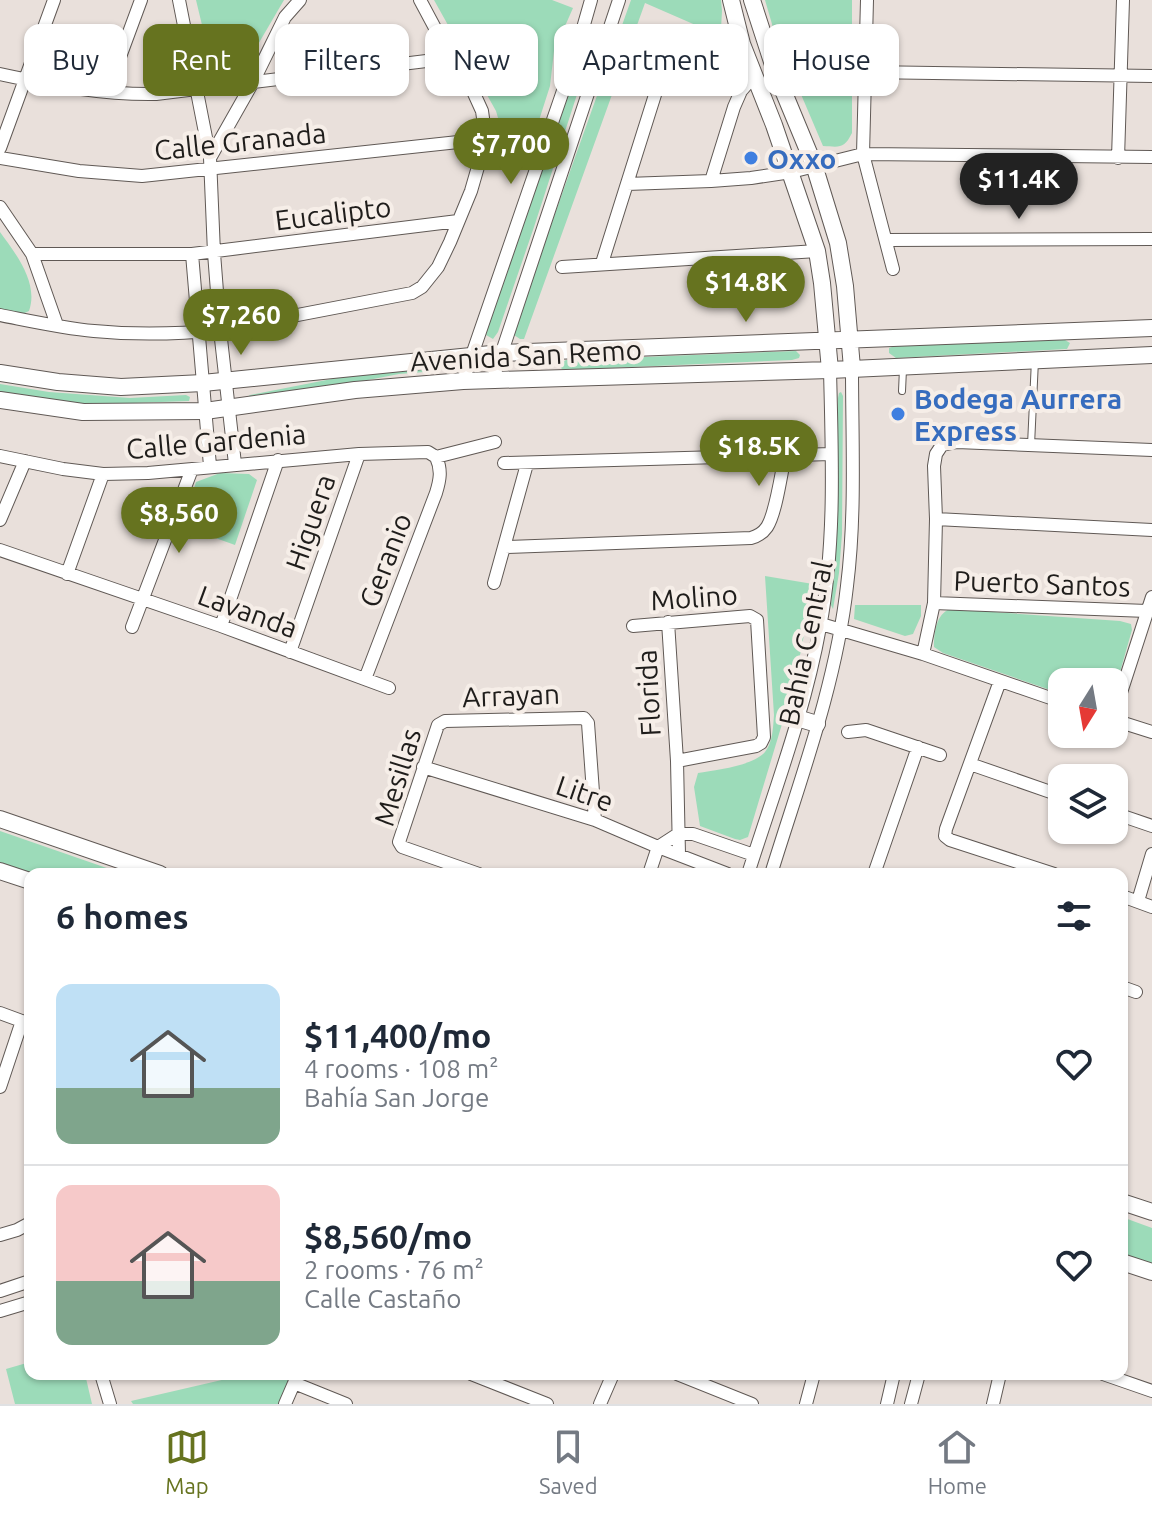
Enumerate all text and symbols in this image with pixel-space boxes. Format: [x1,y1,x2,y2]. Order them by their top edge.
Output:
chip: Buy [24,24,127,96]
chip: Rent [143,24,259,96]
chip: Filters [275,24,409,96]
chip: New [425,24,538,96]
chip: Apartment [554,24,748,96]
chip: House [764,24,899,96]
street label: Calle Granada [152,117,328,165]
pin: $7,700 [446,118,576,186]
text: $7,700 [471,129,551,158]
place label: Oxxo [767,143,836,174]
marker: Oxxo [742,149,760,167]
pin: $11.4K [954,153,1084,221]
text: $11.4K [978,164,1060,193]
street label: Eucalipto [273,191,393,235]
pin: $14.8K [681,256,811,324]
text: $14.8K [705,267,787,296]
pin: $7,260 [176,289,306,357]
text: $7,260 [201,300,281,329]
street label: Avenida San Remo [409,333,643,377]
place label: Bodega Aurrera Express [914,383,1122,446]
marker: Bodega Aurrera Express [889,405,907,423]
street label: Calle Gardenia [125,418,307,464]
pin: $18.5K [694,420,824,488]
text: $18.5K [718,431,800,460]
street label: Higuera [279,470,341,574]
pin: $8,560 [114,487,244,555]
text: $8,560 [139,498,219,527]
street label: Geranio [353,509,417,611]
street label: Bahía Central [772,558,838,728]
street label: Puerto Santos [953,564,1131,602]
street label: Molino [649,578,739,616]
street label: Lavanda [194,579,302,643]
street label: Florida [630,649,666,737]
north arrow [1048,668,1128,748]
map controls [1048,668,1128,844]
street label: Arrayan [462,678,560,712]
street label: Mesillas [368,725,426,829]
button: layers [1048,764,1128,844]
street label: Litre [552,769,618,817]
icon: filters [1052,894,1096,938]
text: 6 homes [56,897,189,935]
icon: home [120,1016,216,1112]
text: $11,400/mo [304,1016,491,1054]
icon: heart [1052,1042,1096,1086]
text: 4 rooms · 108 m² [304,1054,499,1083]
text: Bahía San Jorge [304,1083,489,1112]
icon: home [120,1217,216,1313]
text: $8,560/mo [304,1217,472,1255]
icon: heart [1052,1243,1096,1287]
text: 2 rooms · 76 m² [304,1255,484,1284]
text: Calle Castaño [304,1284,461,1313]
tab: Map [165,1425,209,1498]
tab: Saved [539,1425,598,1498]
tab: Home [928,1425,987,1498]

